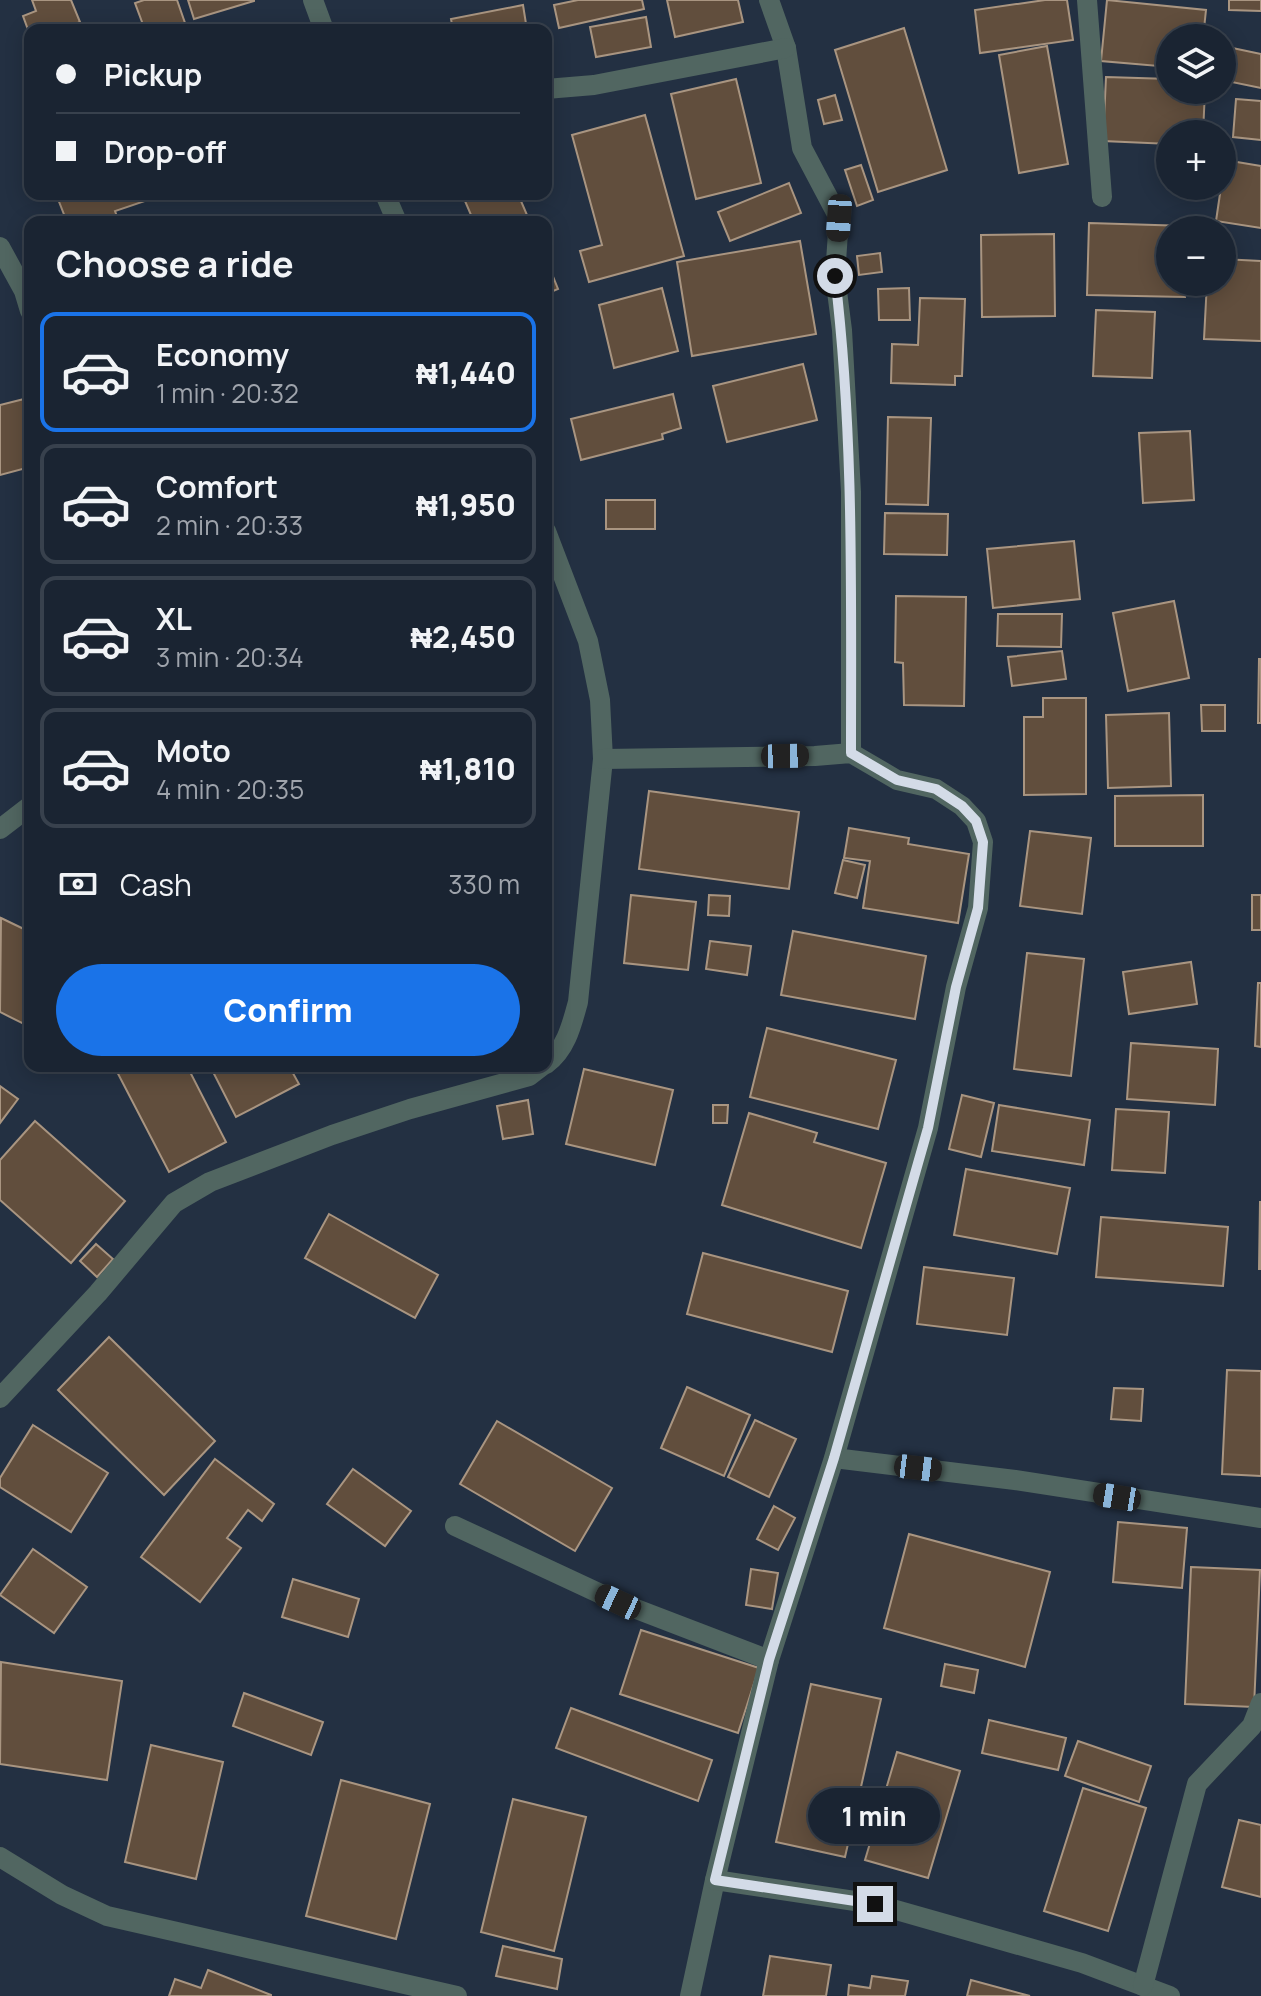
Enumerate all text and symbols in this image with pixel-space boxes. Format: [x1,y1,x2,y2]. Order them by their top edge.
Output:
map controls [1156,24,1236,296]
button: layers [1156,24,1236,104]
text: Pickup [104,54,202,95]
button: + [1156,120,1236,200]
text: Drop-off [104,131,226,172]
car [825,193,853,243]
button: − [1156,216,1236,296]
text: Choose a ride [56,239,294,288]
route start [817,258,853,294]
text: Economy [156,334,289,375]
icon: car [60,336,132,408]
text: ₦1,440 [416,352,516,393]
text: 1 min · 20:32 [156,375,299,411]
text: Comfort [156,466,278,507]
icon: car [60,468,132,540]
text: ₦1,950 [416,484,516,525]
text: 2 min · 20:33 [156,507,303,543]
text: XL [156,598,192,639]
icon: car [60,600,132,672]
text: ₦2,450 [410,616,516,657]
text: 3 min · 20:34 [156,639,304,675]
text: Moto [156,730,231,771]
icon: car [60,732,132,804]
car [761,744,809,768]
text: ₦1,810 [420,748,516,789]
text: 4 min · 20:35 [156,771,304,807]
icon: cash [56,862,100,906]
text: Cash [120,864,192,905]
text: 330 m [448,866,520,902]
button: Confirm [56,964,520,1056]
car [893,1453,943,1483]
car [1091,1481,1143,1513]
car [591,1581,645,1623]
callout: 1 min [809,1788,941,1844]
text: 1 min [841,1798,907,1834]
route end [857,1886,893,1922]

